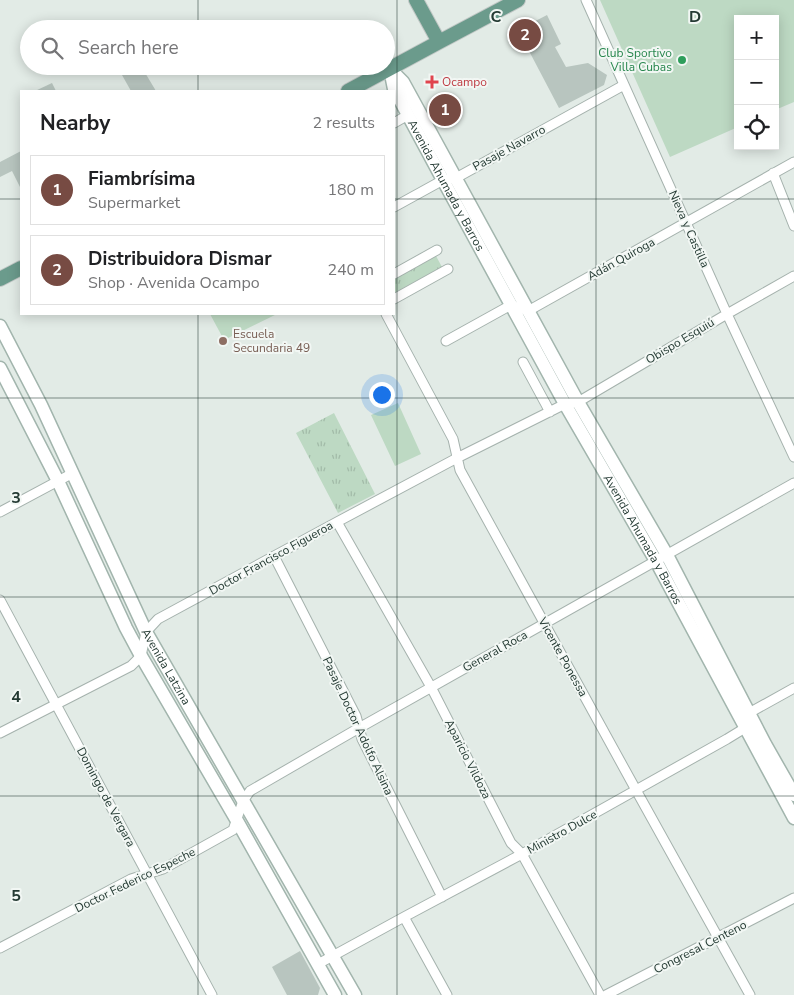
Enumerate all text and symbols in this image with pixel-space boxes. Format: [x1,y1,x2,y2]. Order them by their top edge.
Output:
text: C [491,6,502,28]
text: D [689,6,701,28]
map controls [734,15,779,150]
button: + [734,15,779,60]
pin: 2 [509,16,541,54]
search box [20,20,395,75]
icon: search [38,34,66,62]
text: Search here [78,35,179,61]
place label: Club Sportivo Villa Cubas [598,45,672,75]
marker: Club Sportivo Villa Cubas [676,54,688,66]
button: − [734,60,779,105]
place label: Ocampo [442,74,487,90]
marker: Ocampo [426,76,438,88]
pin: 1 [429,91,461,129]
button: locate [734,105,779,150]
text: Nearby [40,109,110,137]
text: 2 results [313,112,375,134]
street label: Avenida Ahumada y Barros [404,117,488,254]
street label: Pasaje Navarro [470,121,549,175]
text: Fiambrísima [88,166,195,192]
text: 1 [52,179,62,201]
text: 180 m [327,179,374,201]
street label: Nieva y Castilla [665,188,713,270]
text: Supermarket [88,192,180,214]
street label: Adán Quiroga [584,234,658,284]
text: Distribuidora Dismar [88,246,272,272]
text: 2 [52,259,62,281]
text: 240 m [327,259,374,281]
text: Shop · Avenida Ocampo [88,272,260,294]
street label: Obispo Esquiú [643,314,717,368]
place label: Escuela Secundaria 49 [233,326,310,356]
marker: Escuela Secundaria 49 [217,335,229,347]
your location [369,382,395,408]
street label: Avenida Ahumada y Barros [599,471,686,608]
text: 3 [11,487,21,509]
street label: Doctor Francisco Figueroa [206,517,336,599]
street label: Vicente Ponessa [534,614,591,700]
street label: Avenida Latzina [138,625,194,708]
street label: General Roca [460,627,530,675]
street label: Pasaje Doctor Adolfo Alsina [319,654,397,798]
text: 4 [11,686,21,708]
street label: Aparicio Vildoza [441,716,495,802]
street label: Domingo de Vergara [73,744,139,850]
street label: Ministro Dulce [524,806,600,858]
street label: Doctor Federico Espeche [72,844,198,916]
text: 5 [11,885,21,907]
street label: Congresal Centeno [651,916,750,977]

